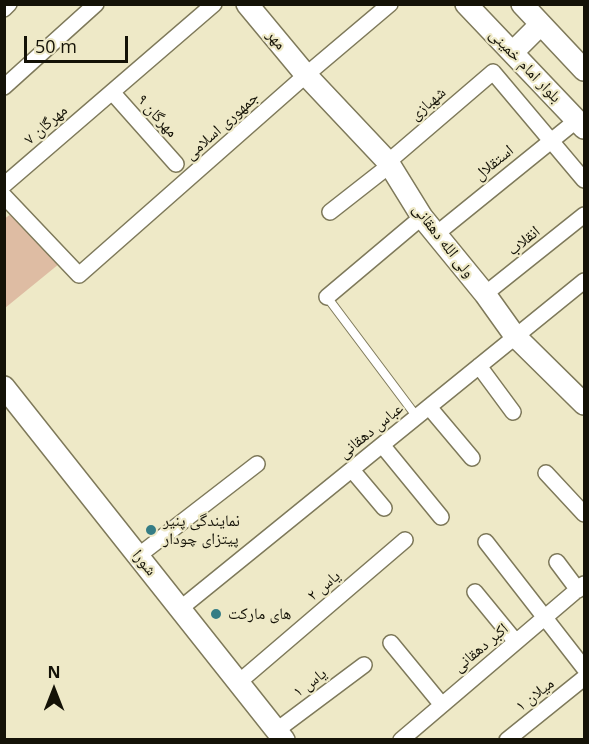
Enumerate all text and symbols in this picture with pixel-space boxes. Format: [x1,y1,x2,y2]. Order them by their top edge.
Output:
scale bar [27,24,130,62]
street label: بلوار امام خمینی [485,25,565,107]
street label: مهر [262,26,290,54]
text: 50 m [35,34,77,58]
street label: شهبازی [406,83,450,125]
street label: جمهوری اسلامی [181,88,263,164]
street label: مهرگان ۹ [133,91,181,141]
street label: مهرگان ۷ [20,101,72,149]
street label: استقلال [470,141,518,185]
street label: ولی الله دهقانی [408,200,478,282]
street label: انقلاب [504,222,544,260]
street label: عباس دهقانی [335,399,407,463]
place label: نمایندگی پنیر پیتزای چودار [163,511,240,549]
marker: نمایندگی پنیر پیتزای چودار [144,523,158,537]
street label: شورا [128,546,160,580]
street label: یاس ۲ [304,567,344,605]
place label: های مارکت [228,604,291,624]
marker: های مارکت [209,607,223,621]
street label: اکبر دهقانی [450,619,512,677]
north arrow [24,660,84,720]
text: N [47,661,61,683]
street label: یاس ۱ [289,664,331,702]
street label: میلان ۱ [512,674,558,716]

